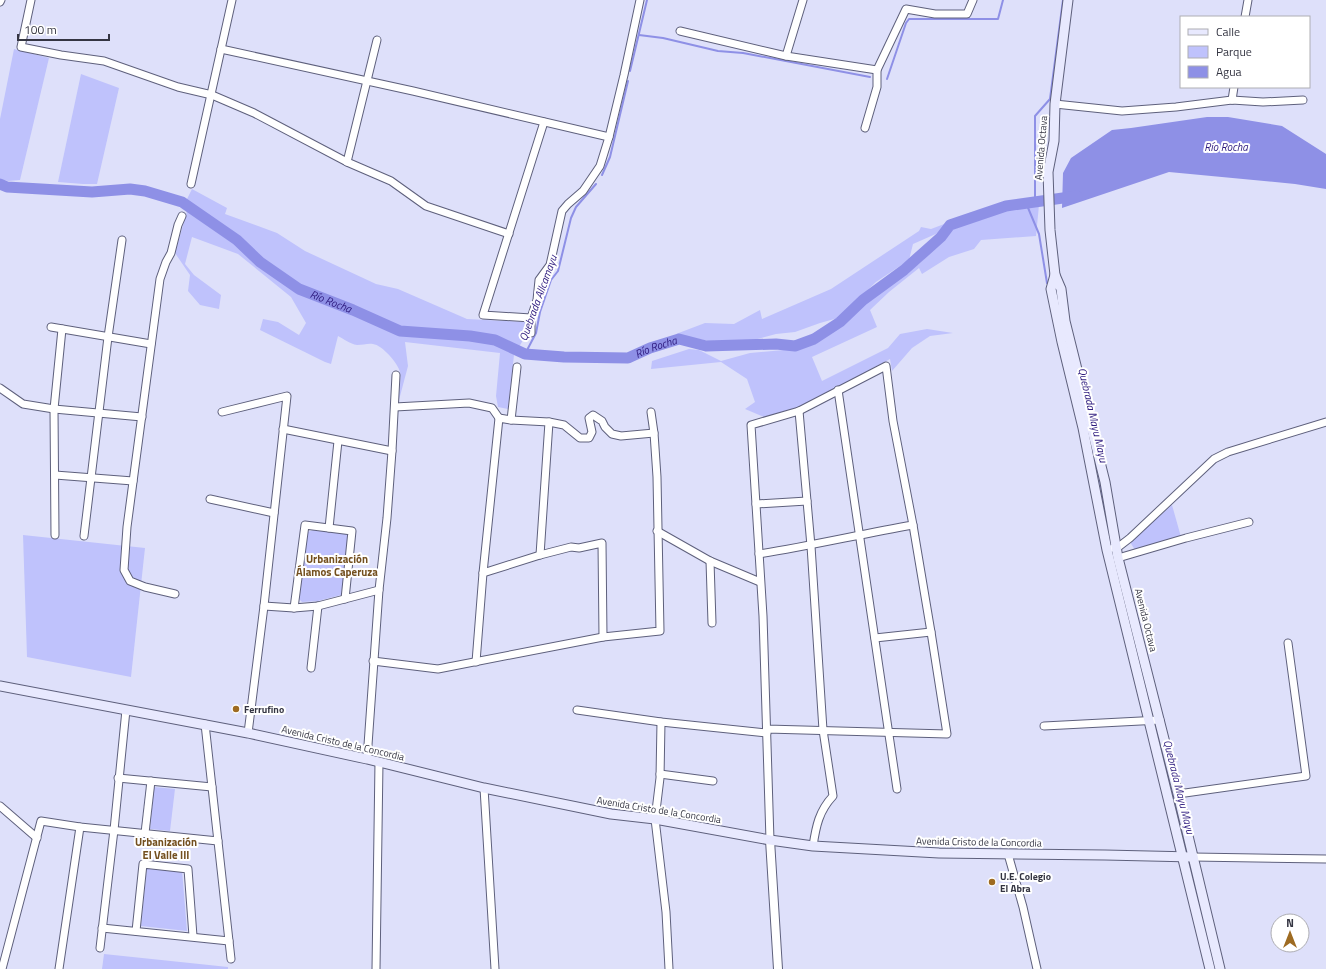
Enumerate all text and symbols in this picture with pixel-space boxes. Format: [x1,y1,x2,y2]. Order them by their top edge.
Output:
scale bar [18,16,109,42]
legend [1180,16,1310,88]
text: 100 m [24,20,57,39]
text: Calle [1216,22,1240,41]
text: Parque [1216,42,1252,61]
text: Agua [1216,62,1242,81]
street label: Avenida Octava [1031,115,1051,181]
water label: Río Rocha [1204,139,1248,155]
water label: Quebrada Allcamayu [515,251,561,343]
water label: Río Rocha [308,286,355,317]
water label: Río Rocha [632,332,679,362]
water label: Quebrada Mayu Mayu [1074,366,1112,465]
district label: Urbanización Álamos Caperuza [296,551,378,580]
street label: Avenida Octava [1131,587,1161,653]
place label: Ferrufino [244,702,284,717]
marker: Ferrufino [231,704,241,714]
street label: Avenida Cristo de la Concordia [280,722,406,764]
water label: Quebrada Mayu Mayu [1160,738,1199,837]
street label: Avenida Cristo de la Concordia [596,793,722,827]
street label: Avenida Cristo de la Concordia [916,833,1042,851]
district label: Urbanización El Valle III [135,834,197,863]
place label: U.E. Colegio El Abra [1000,869,1051,896]
marker: U.E. Colegio El Abra [987,877,997,887]
north arrow [1270,913,1310,953]
text: N [1286,915,1294,931]

